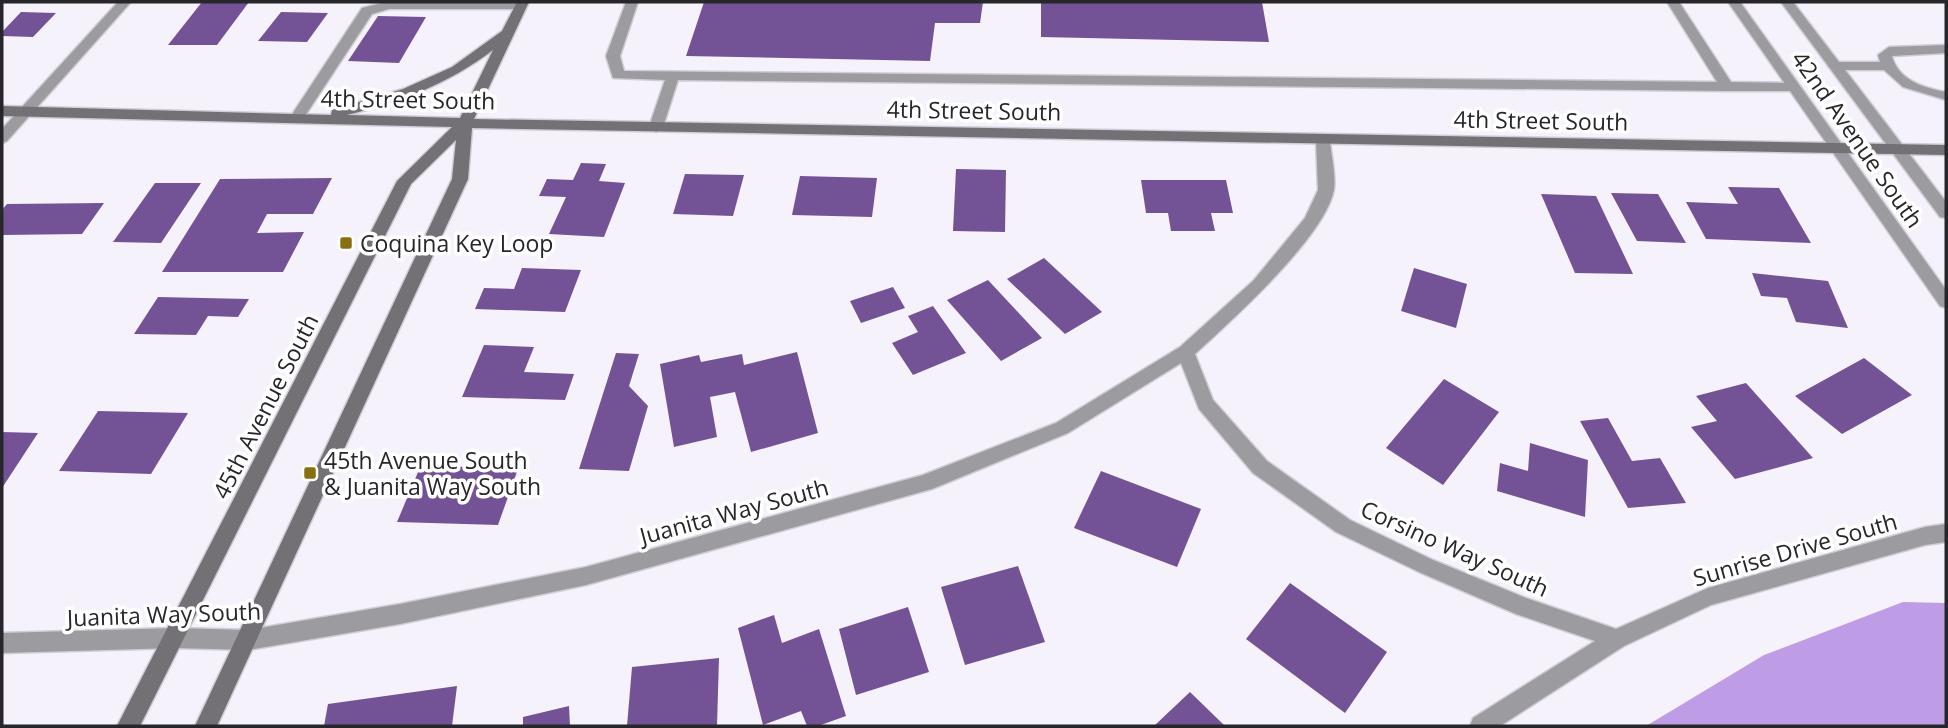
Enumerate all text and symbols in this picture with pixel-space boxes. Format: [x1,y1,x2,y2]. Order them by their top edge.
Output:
street label: 42nd Avenue South [1785,44,1931,234]
street label: 4th Street South [320,81,496,117]
street label: 4th Street South [886,92,1062,128]
street label: 4th Street South [1453,102,1629,138]
place label: Coquina Key Loop [360,227,553,259]
marker: Coquina Key Loop [338,235,354,251]
street label: 45th Avenue South [205,308,325,504]
place label: 45th Avenue South & Juanita Way South [324,444,541,502]
marker: 45th Avenue South & Juanita Way South [302,465,318,481]
street label: Juanita Way South [634,470,832,552]
street label: Corsino Way South [1356,492,1554,604]
street label: Sunrise Drive South [1689,505,1901,593]
street label: Juanita Way South [64,595,262,633]

